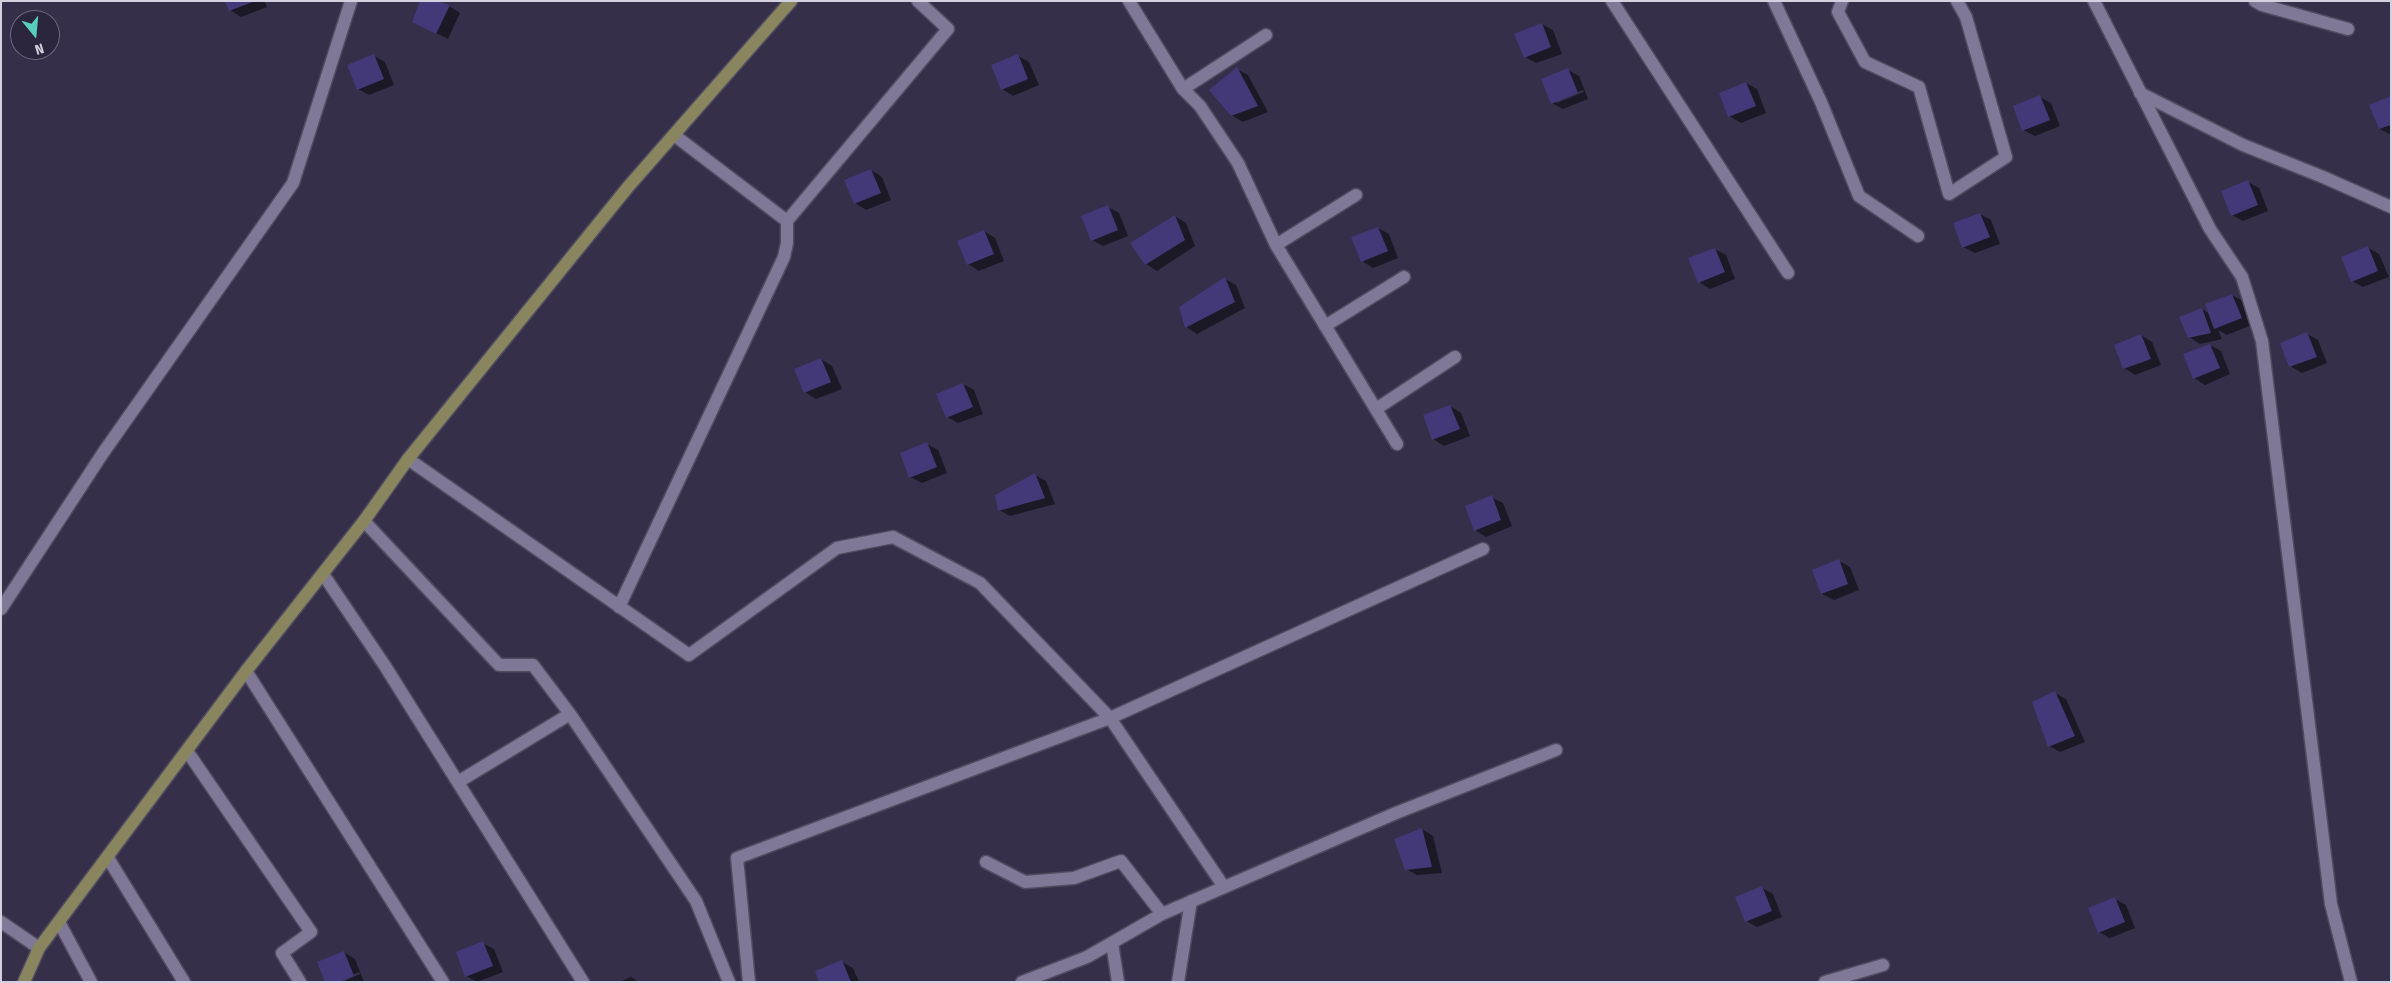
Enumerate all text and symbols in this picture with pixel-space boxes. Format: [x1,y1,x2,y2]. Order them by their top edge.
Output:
north arrow [10,10,60,60]
text: N [33,40,46,58]

